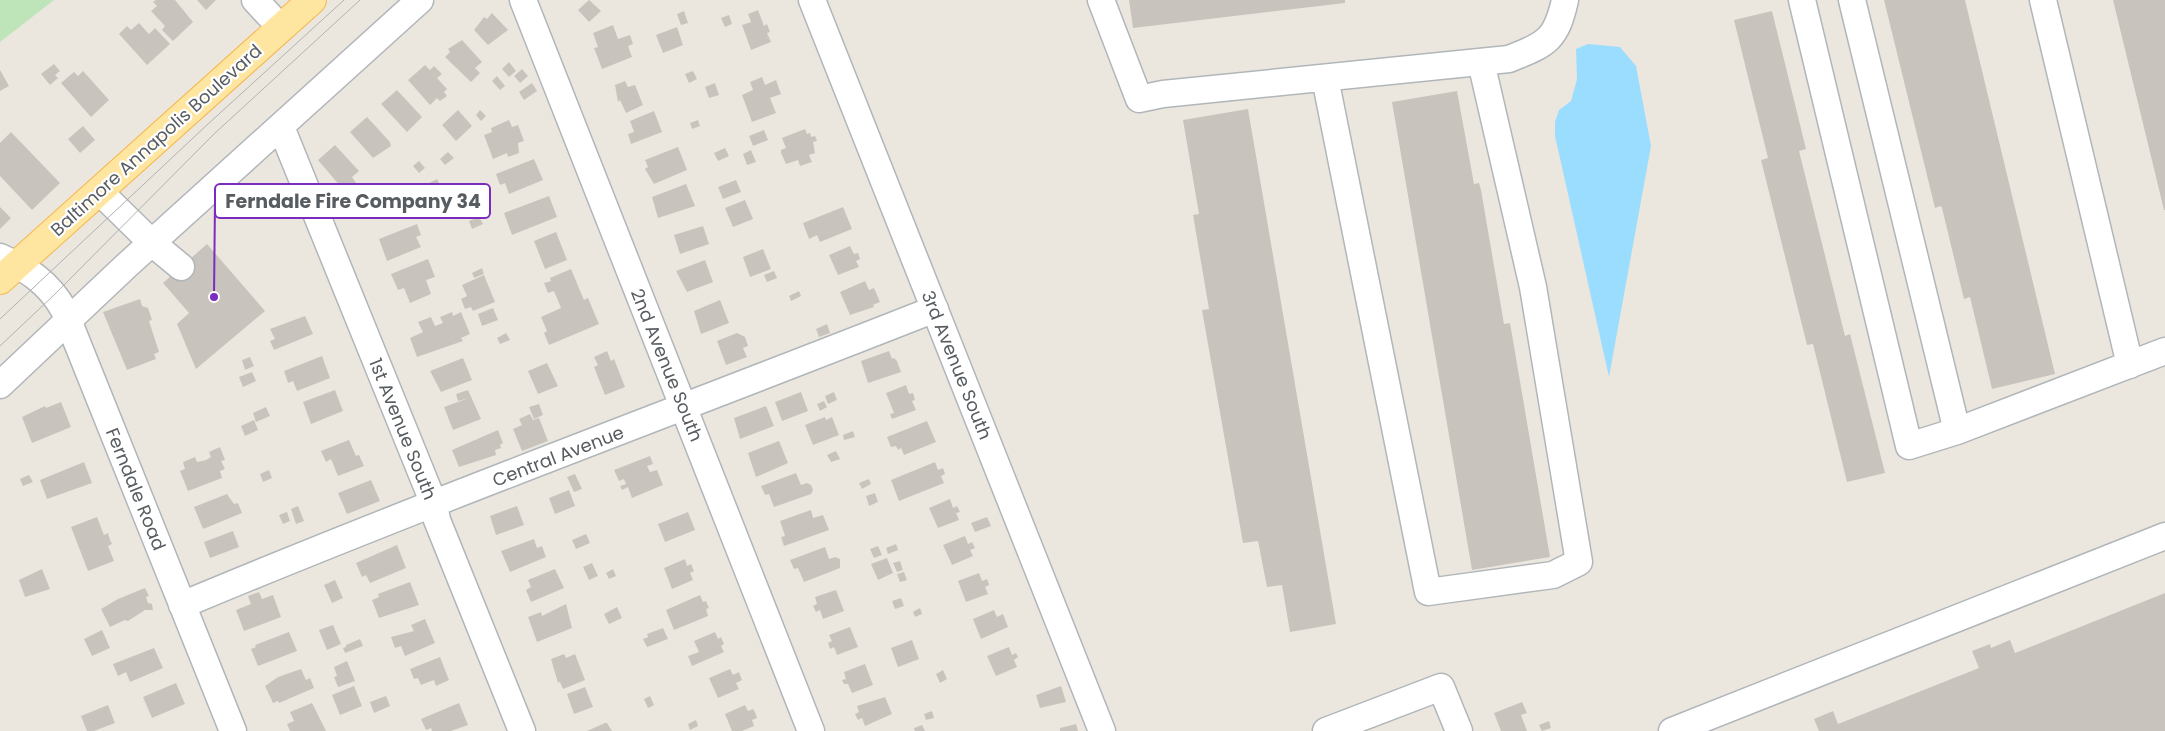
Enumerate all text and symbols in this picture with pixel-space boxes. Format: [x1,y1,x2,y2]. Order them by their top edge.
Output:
street label: Baltimore Annapolis Boulevard [45,38,267,242]
callout: Ferndale Fire Company 34 [215,184,490,218]
text: Ferndale Fire Company 34 [225,188,481,215]
street label: 2nd Avenue South [625,285,709,445]
street label: 3rd Avenue South [916,287,998,443]
street label: 1st Avenue South [363,355,443,503]
street label: Central Avenue [489,419,627,493]
street label: Ferndale Road [100,424,172,554]

